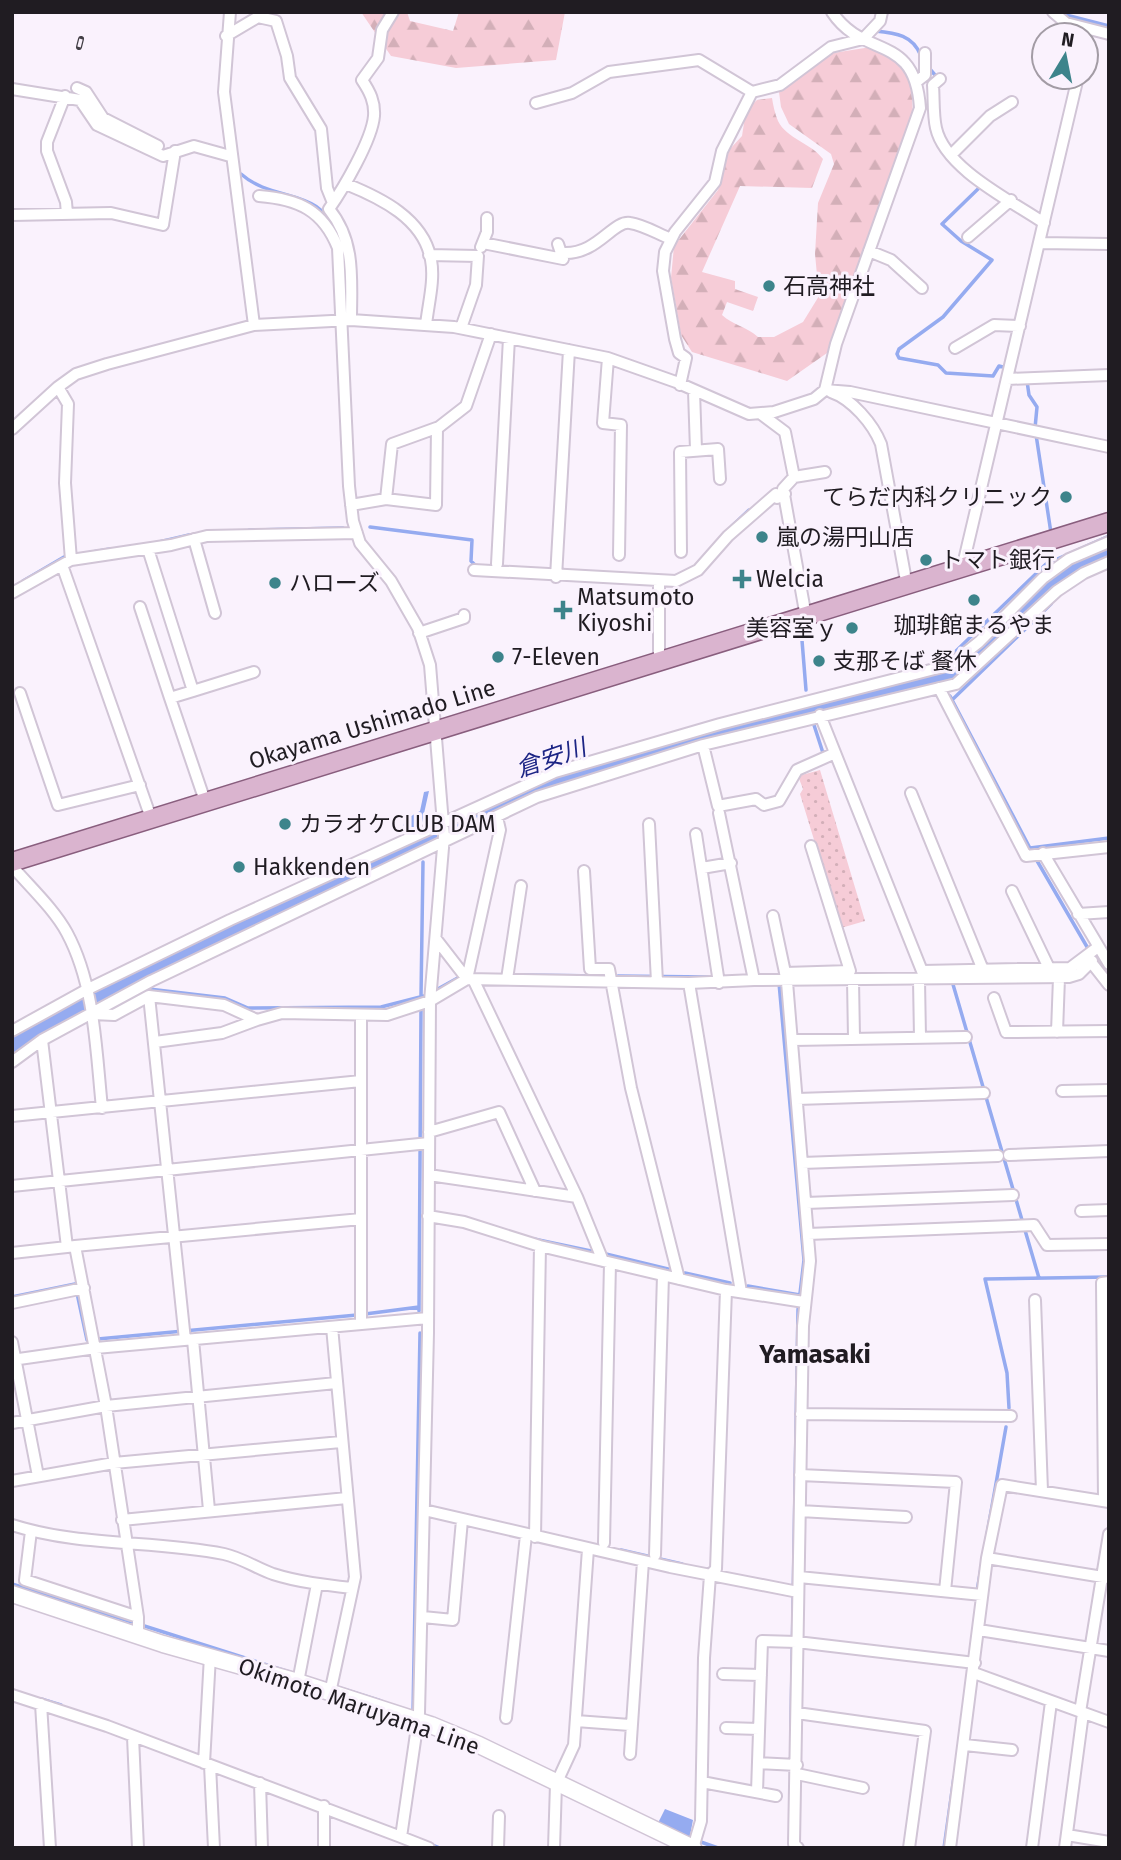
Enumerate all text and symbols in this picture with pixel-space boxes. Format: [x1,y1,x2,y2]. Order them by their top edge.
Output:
north arrow [1030,21,1100,91]
text: N [1060,27,1076,52]
place label: 石高神社 [783,272,875,300]
marker: 石高神社 [761,278,777,294]
place label: てらだ内科クリニック [822,483,1052,511]
marker: てらだ内科クリニック [1058,489,1074,505]
place label: 嵐の湯円山店 [776,523,914,551]
marker: 嵐の湯円山店 [754,529,770,545]
place label: トマト銀行 [940,546,1055,574]
marker: トマト銀行 [918,552,934,568]
place label: Welcia [756,565,824,593]
place label: ハローズ [289,569,380,597]
marker: Welcia [734,571,750,587]
marker: ハローズ [267,575,283,591]
place label: Matsumoto Kiyoshi [577,583,694,637]
marker: 珈琲館まるやま [966,592,982,608]
marker: Matsumoto Kiyoshi [555,602,571,618]
place label: 珈琲館まるやま [894,611,1055,639]
place label: 美容室ｙ [746,614,838,642]
marker: 美容室ｙ [844,620,860,636]
place label: 7-Eleven [512,643,600,671]
place label: 支那そば 餐休 [833,647,977,675]
marker: 7-Eleven [490,649,506,665]
marker: 支那そば 餐休 [811,653,827,669]
street label: Okayama Ushimado Line [245,673,499,775]
water label: 倉安川 [512,732,592,783]
place label: カラオケCLUB DAM [299,810,496,838]
marker: カラオケCLUB DAM [277,816,293,832]
place label: Hakkenden [253,853,370,881]
marker: Hakkenden [231,859,247,875]
district label: Yamasaki [758,1339,871,1370]
street label: Okimoto Maruyama Line [235,1652,483,1760]

